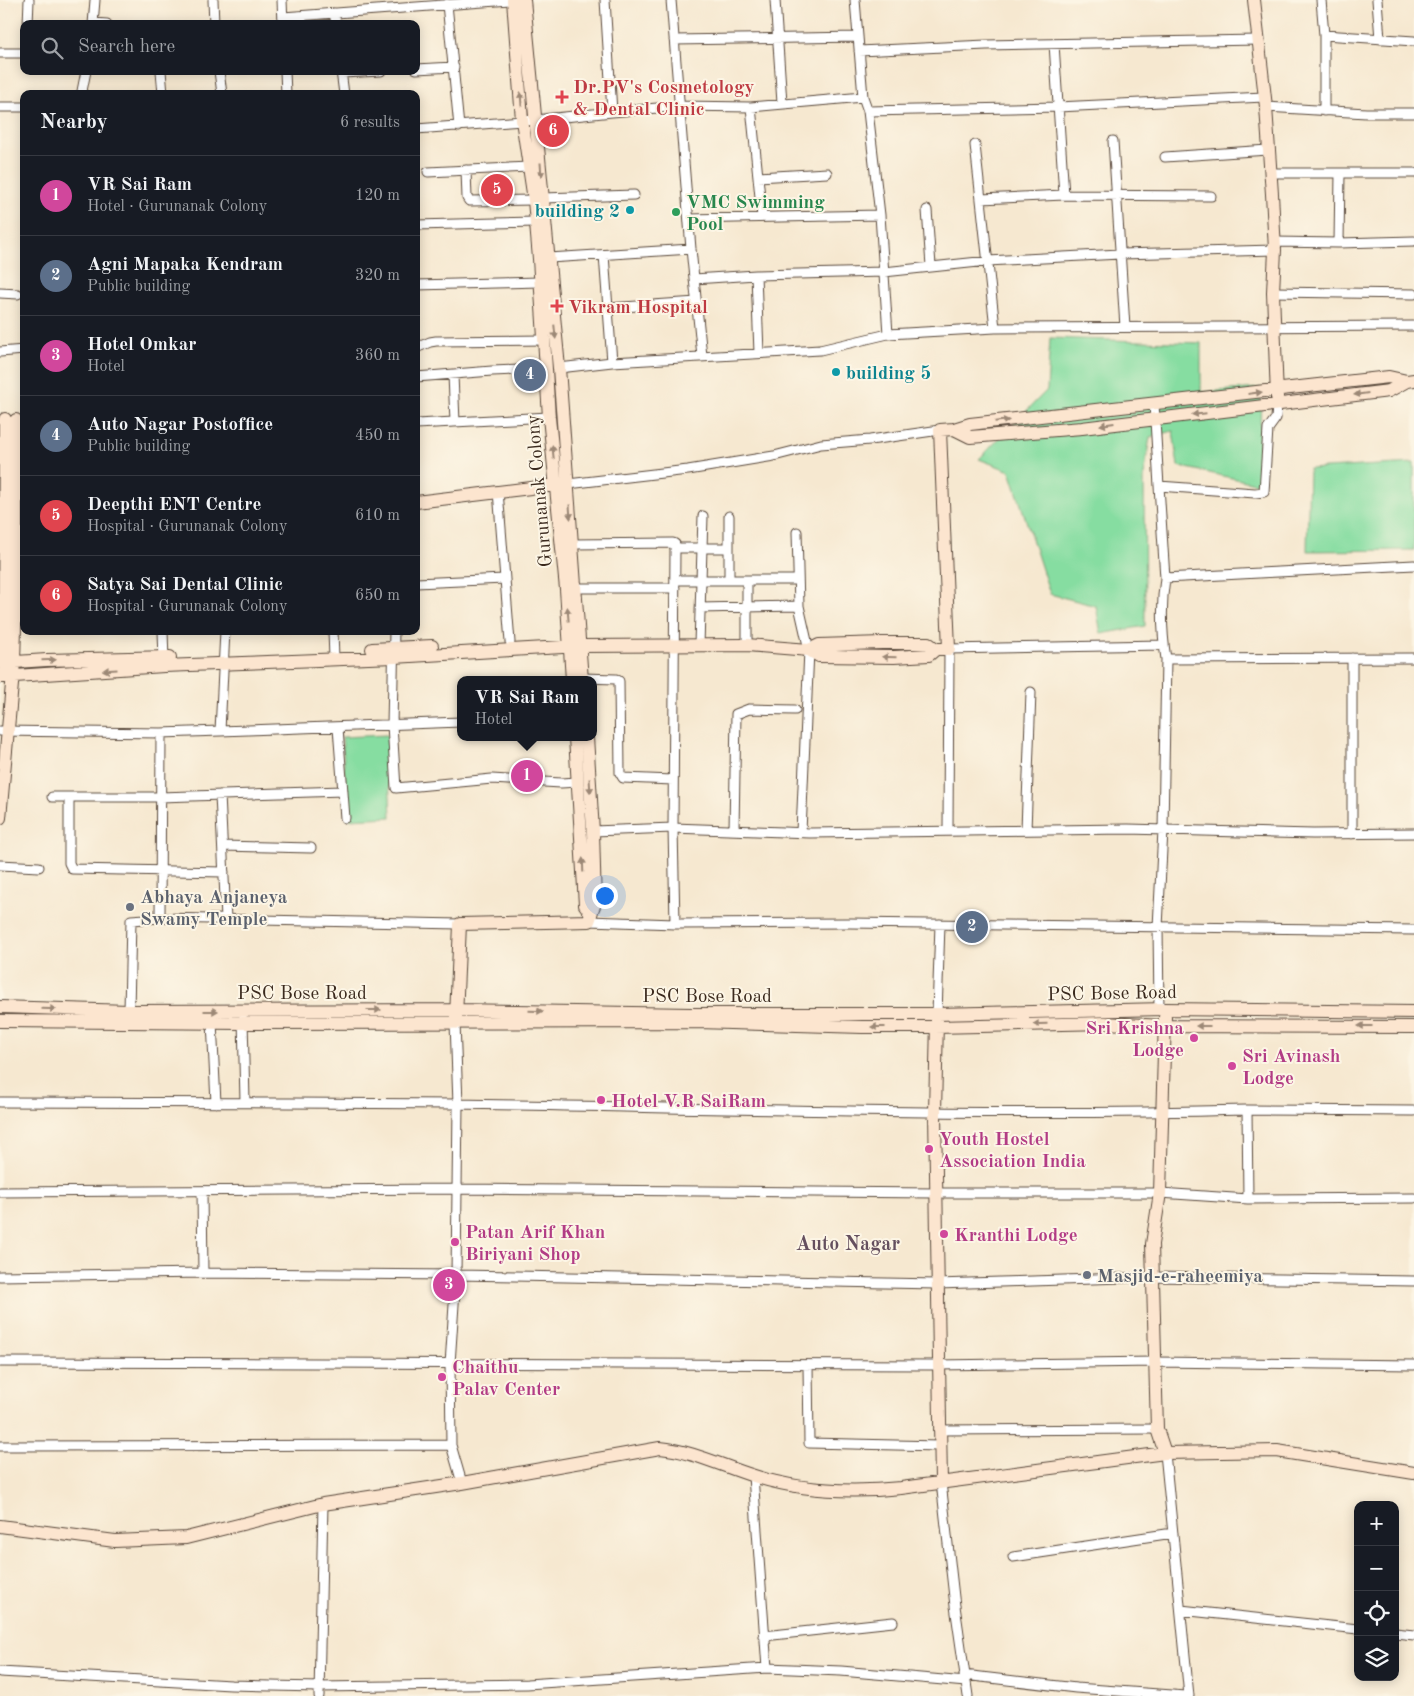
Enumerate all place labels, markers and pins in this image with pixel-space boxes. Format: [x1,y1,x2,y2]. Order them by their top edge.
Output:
place label: Dr.PV's Cosmetology & Dental Clinic [573,79,754,120]
marker: Dr.PV's Cosmetology & Dental Clinic [555,90,569,104]
pin: 6 [537,112,569,150]
pin: 5 [481,171,513,209]
place label: VMC Swimming Pool [686,194,825,235]
place label: building 2 [535,203,620,222]
marker: building 2 [624,204,636,216]
marker: VMC Swimming Pool [670,206,682,218]
marker: Vikram Hospital [550,299,564,313]
place label: Vikram Hospital [568,299,708,318]
pin: 4 [514,356,546,394]
place label: building 5 [846,365,931,384]
marker: building 5 [830,366,842,378]
pin: 1 [511,757,543,795]
place label: Abhaya Anjaneya Swamy Temple [140,889,288,930]
marker: Abhaya Anjaneya Swamy Temple [124,901,136,913]
pin: 2 [956,908,988,946]
place label: Sri Krishna Lodge [1086,1020,1184,1061]
marker: Sri Krishna Lodge [1188,1032,1200,1044]
place label: Sri Avinash Lodge [1242,1048,1341,1089]
marker: Sri Avinash Lodge [1226,1060,1238,1072]
place label: Hotel V.R SaiRam [611,1093,766,1112]
marker: Hotel V.R SaiRam [595,1094,607,1106]
place label: Youth Hostel Association India [939,1131,1086,1172]
marker: Youth Hostel Association India [923,1143,935,1155]
place label: Patan Arif Khan Biriyani Shop [465,1224,605,1265]
place label: Kranthi Lodge [954,1227,1078,1246]
marker: Kranthi Lodge [938,1228,950,1240]
marker: Patan Arif Khan Biriyani Shop [449,1236,461,1248]
pin: 3 [433,1266,465,1304]
place label: Masjid-e-raheemiya [1097,1268,1263,1287]
marker: Masjid-e-raheemiya [1081,1269,1093,1281]
place label: Chaithu Palav Center [452,1359,560,1400]
marker: Chaithu Palav Center [436,1371,448,1383]

